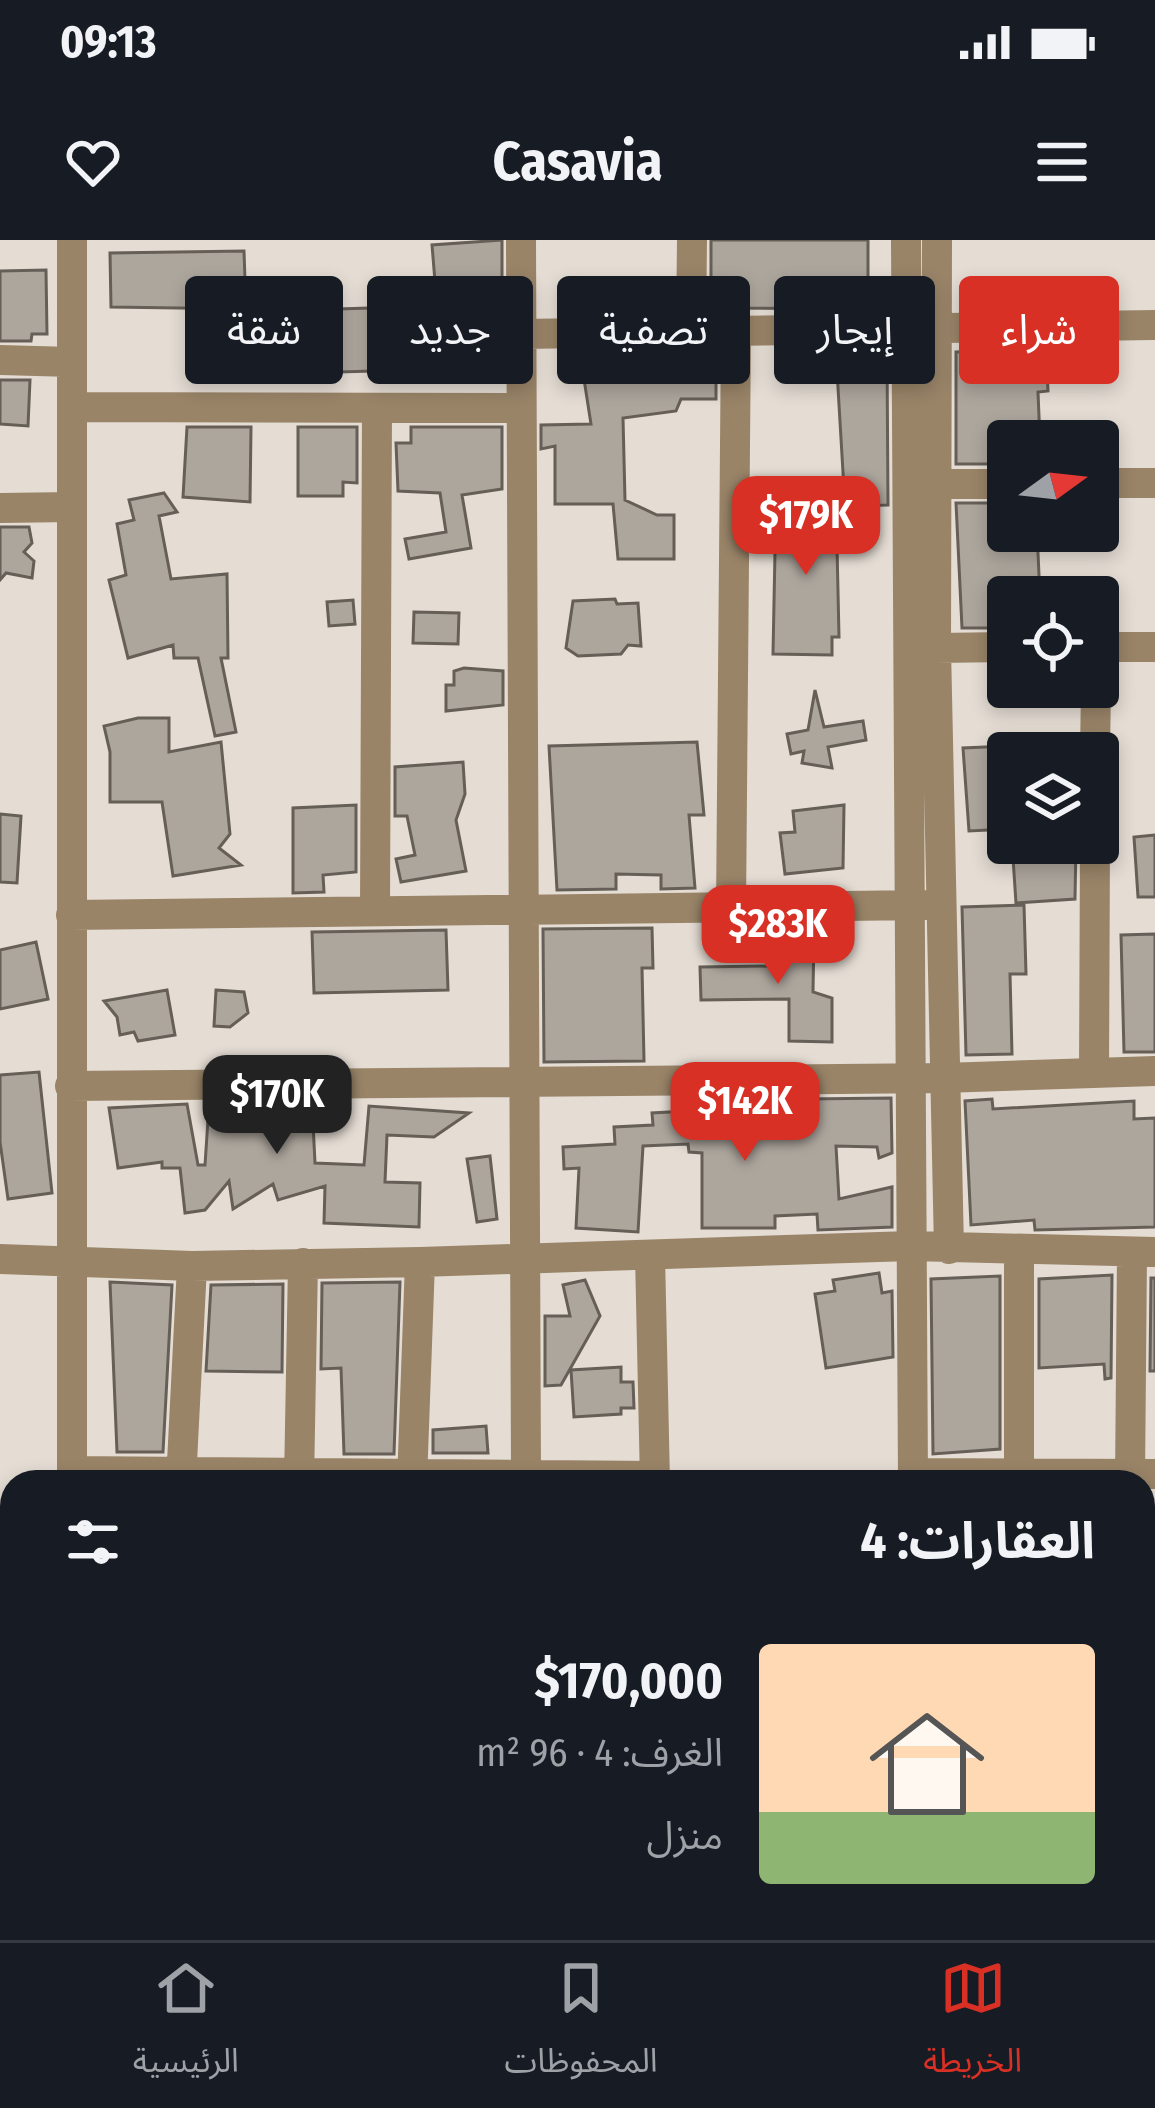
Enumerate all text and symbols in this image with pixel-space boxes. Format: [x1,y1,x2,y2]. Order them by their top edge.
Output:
text: 09:13 [60,15,157,69]
icon: heart [60,129,126,195]
icon: menu [1029,129,1095,195]
text: Casavia [493,130,662,194]
chip: شقة [185,276,343,384]
chip: جديد [367,276,533,384]
chip: تصفية [557,276,750,384]
chip: إيجار [774,276,935,384]
chip: شراء [959,276,1119,384]
north arrow [987,420,1119,552]
map controls [987,420,1119,864]
pin: $179K [722,476,890,578]
text: $179K [759,492,853,538]
button: locate [987,576,1119,708]
button: layers [987,732,1119,864]
pin: $283K [694,885,862,987]
text: $283K [729,901,827,947]
pin: $170K [193,1055,361,1157]
pin: $142K [661,1062,829,1164]
text: $170K [230,1071,324,1117]
text: $142K [698,1078,792,1124]
icon: filters [60,1509,126,1575]
text: العقارات: 4 [860,1510,1095,1572]
text: $170,000 [534,1650,723,1712]
icon: home [855,1692,999,1836]
text: الغرف: 4 · 96 m² [476,1730,723,1776]
text: منزل [647,1813,723,1859]
tab: الرئيسية [133,1955,239,2096]
tab: المحفوظات [505,1955,658,2096]
tab: الخريطة [923,1955,1022,2096]

